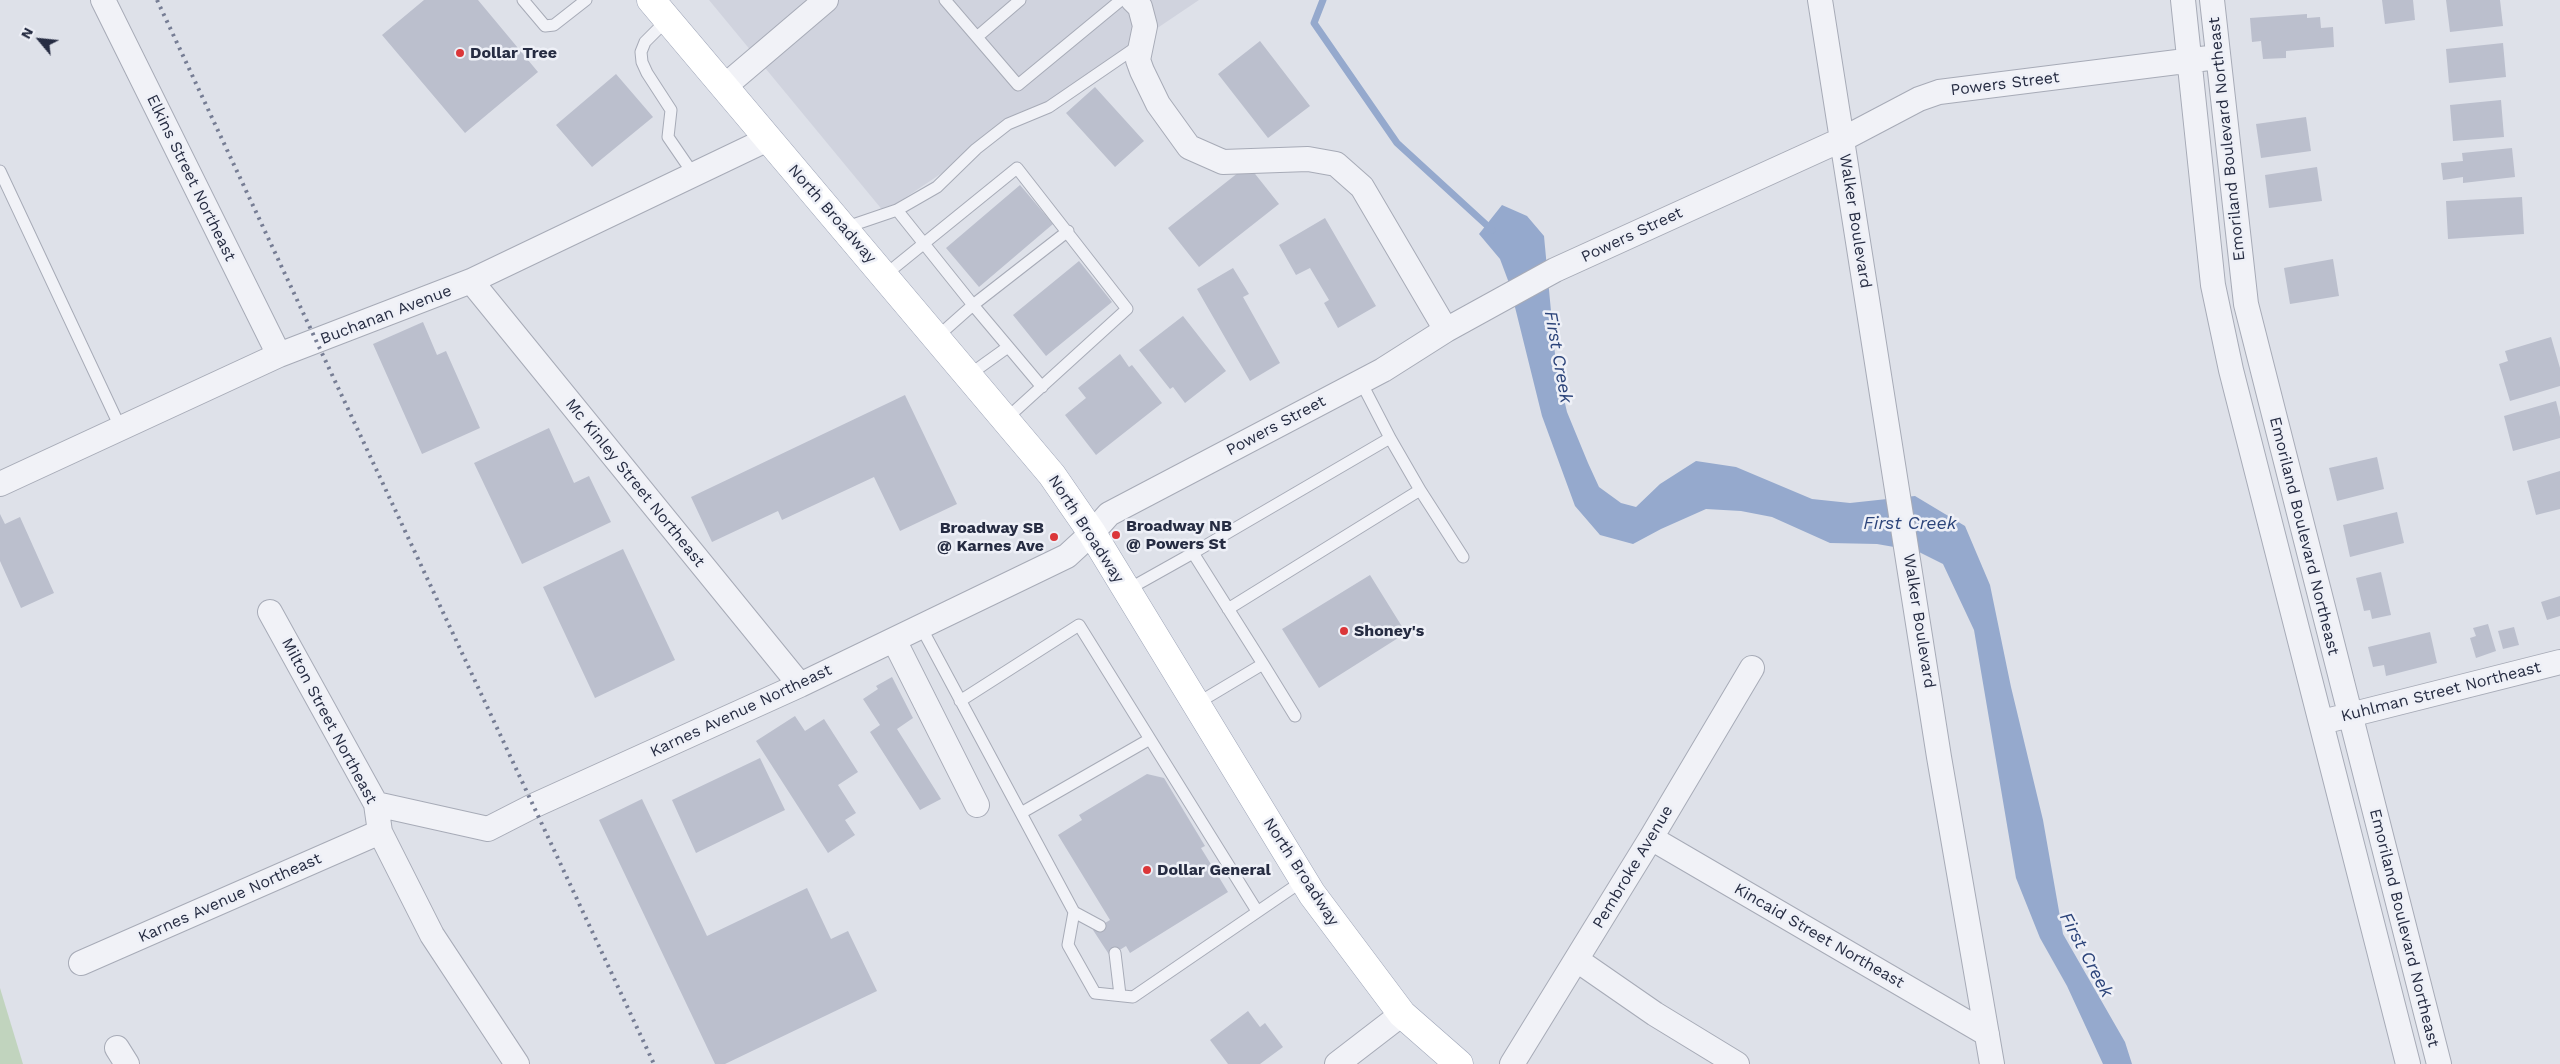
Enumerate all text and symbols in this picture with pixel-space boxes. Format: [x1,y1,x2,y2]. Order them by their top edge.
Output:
north arrow [15,15,65,65]
street label: Emoriland Boulevard Northeast [2205,16,2249,262]
text: N [17,25,36,41]
place label: Dollar Tree [470,43,557,63]
marker: Dollar Tree [454,47,466,59]
street label: Powers Street [1949,68,2061,100]
street label: Elkins Street Northeast [142,91,240,265]
street label: Walker Boulevard [1835,152,1875,290]
street label: North Broadway [784,161,880,267]
street label: Powers Street [1578,203,1686,267]
street label: Buchanan Avenue [318,281,454,349]
water label: First Creek [1539,309,1577,405]
street label: Powers Street [1223,392,1329,460]
street label: Mc Kinley Street Northeast [561,395,709,571]
street label: Emoriland Boulevard Northeast [2265,415,2343,657]
street label: North Broadway [1044,471,1128,587]
water label: First Creek [1863,513,1957,535]
place label: Broadway NB @ Powers St [1126,516,1232,554]
place label: Broadway SB @ Karnes Ave [937,518,1044,556]
marker: Broadway NB @ Powers St [1110,529,1122,541]
marker: Broadway SB @ Karnes Ave [1048,531,1060,543]
street label: Walker Boulevard [1899,552,1939,690]
place label: Shoney's [1354,621,1424,641]
marker: Shoney's [1338,625,1350,637]
street label: Milton Street Northeast [277,635,381,807]
street label: Kuhlman Street Northeast [2339,658,2543,726]
street label: Karnes Avenue Northeast [647,660,835,762]
street label: Pembroke Avenue [1589,802,1677,932]
street label: Emoriland Boulevard Northeast [2365,807,2443,1049]
street label: North Broadway [1259,814,1343,930]
street label: Karnes Avenue Northeast [136,849,324,947]
place label: Dollar General [1157,860,1271,880]
marker: Dollar General [1141,864,1153,876]
street label: Kincaid Street Northeast [1730,879,1908,993]
water label: First Creek [2055,909,2117,1001]

